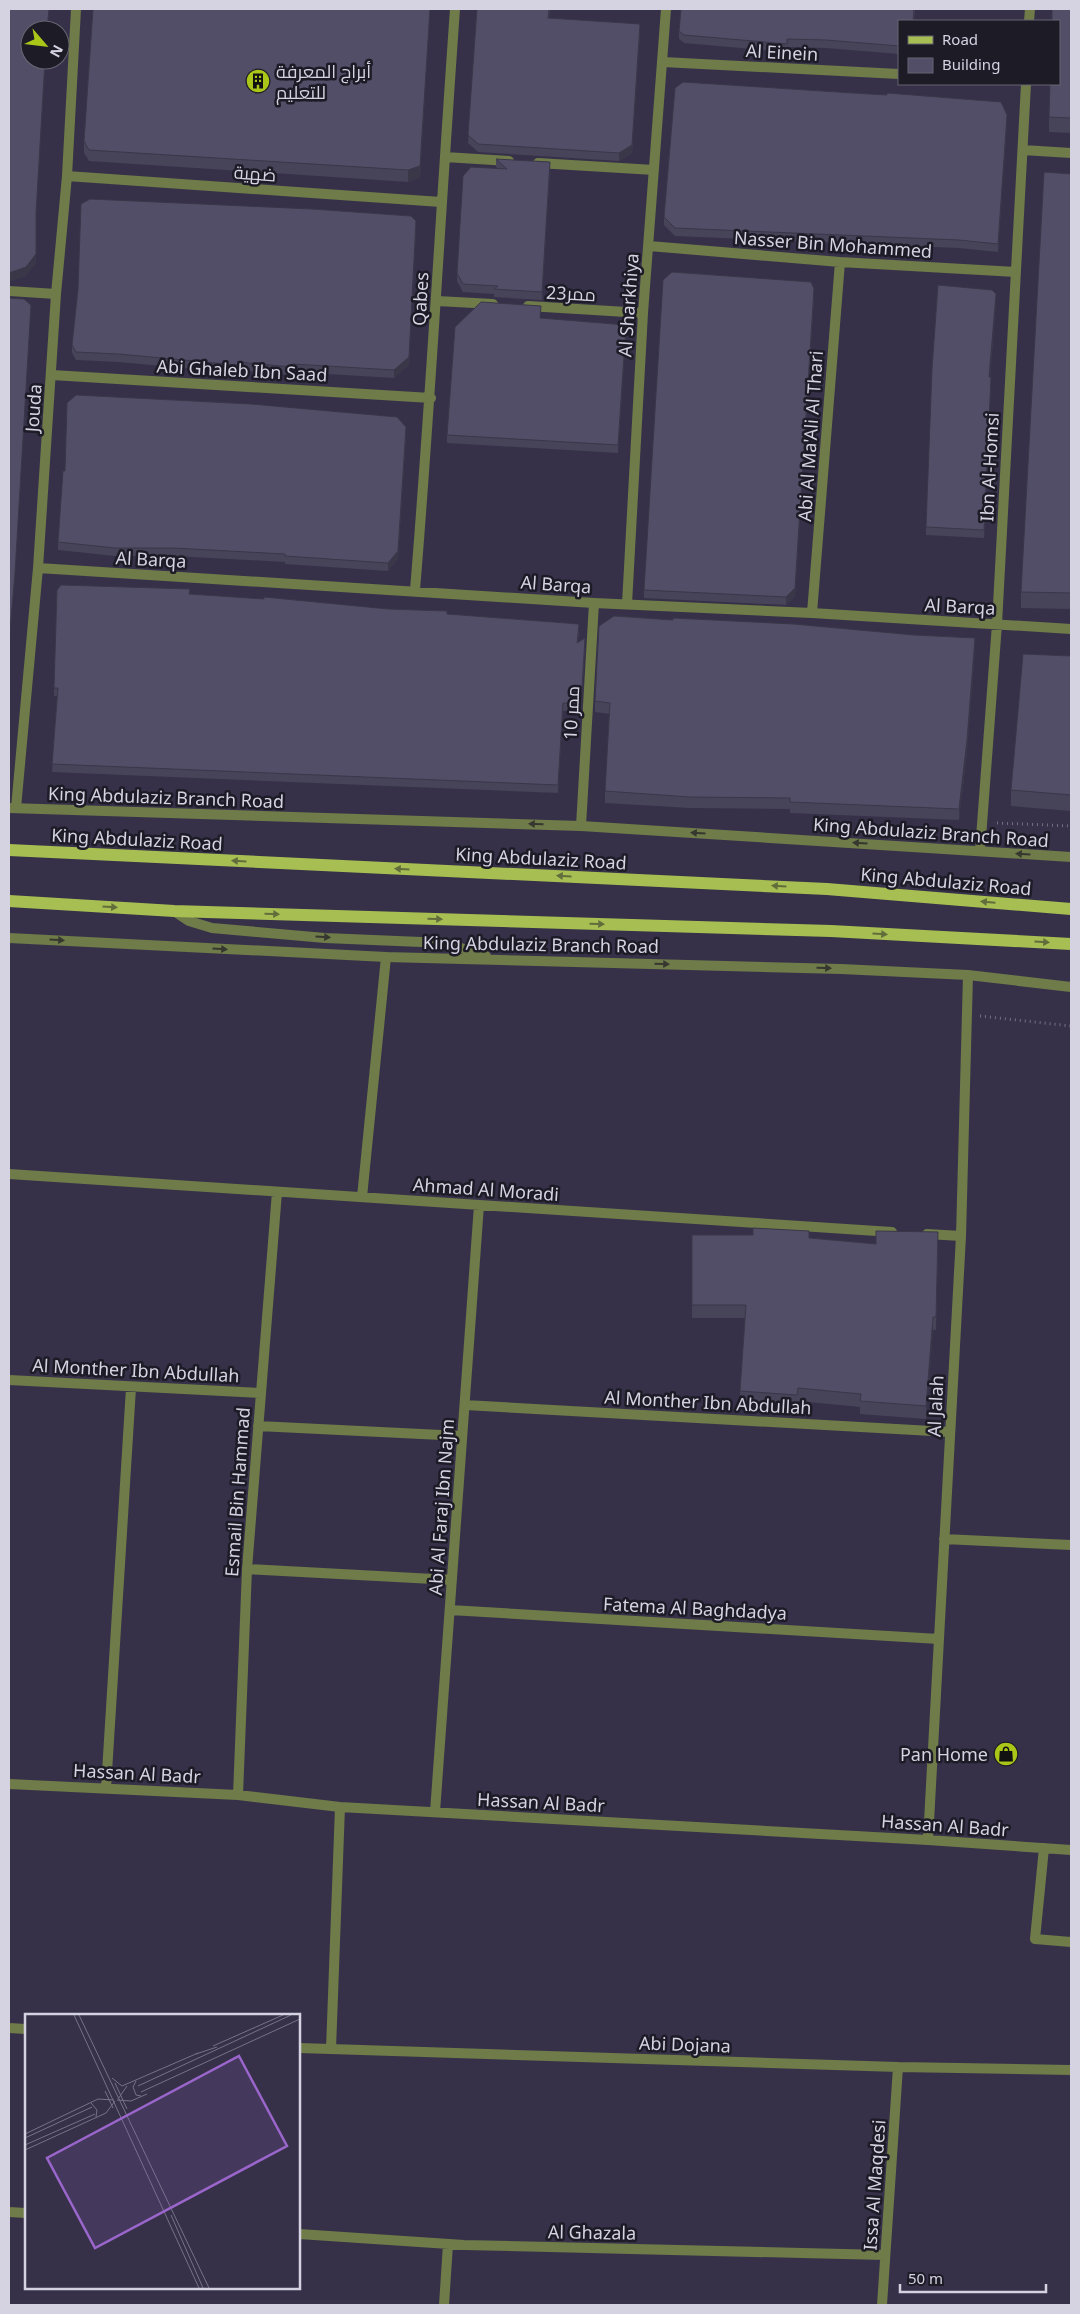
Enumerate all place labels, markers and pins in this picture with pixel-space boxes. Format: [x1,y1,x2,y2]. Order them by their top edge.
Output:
place label: أبراج المعرفة للتعليم [276,59,371,105]
building icon: أبراج المعرفة للتعليم [245,68,271,94]
shop icon: Pan Home [993,1741,1019,1767]
place label: Pan Home [900,1742,988,1766]

